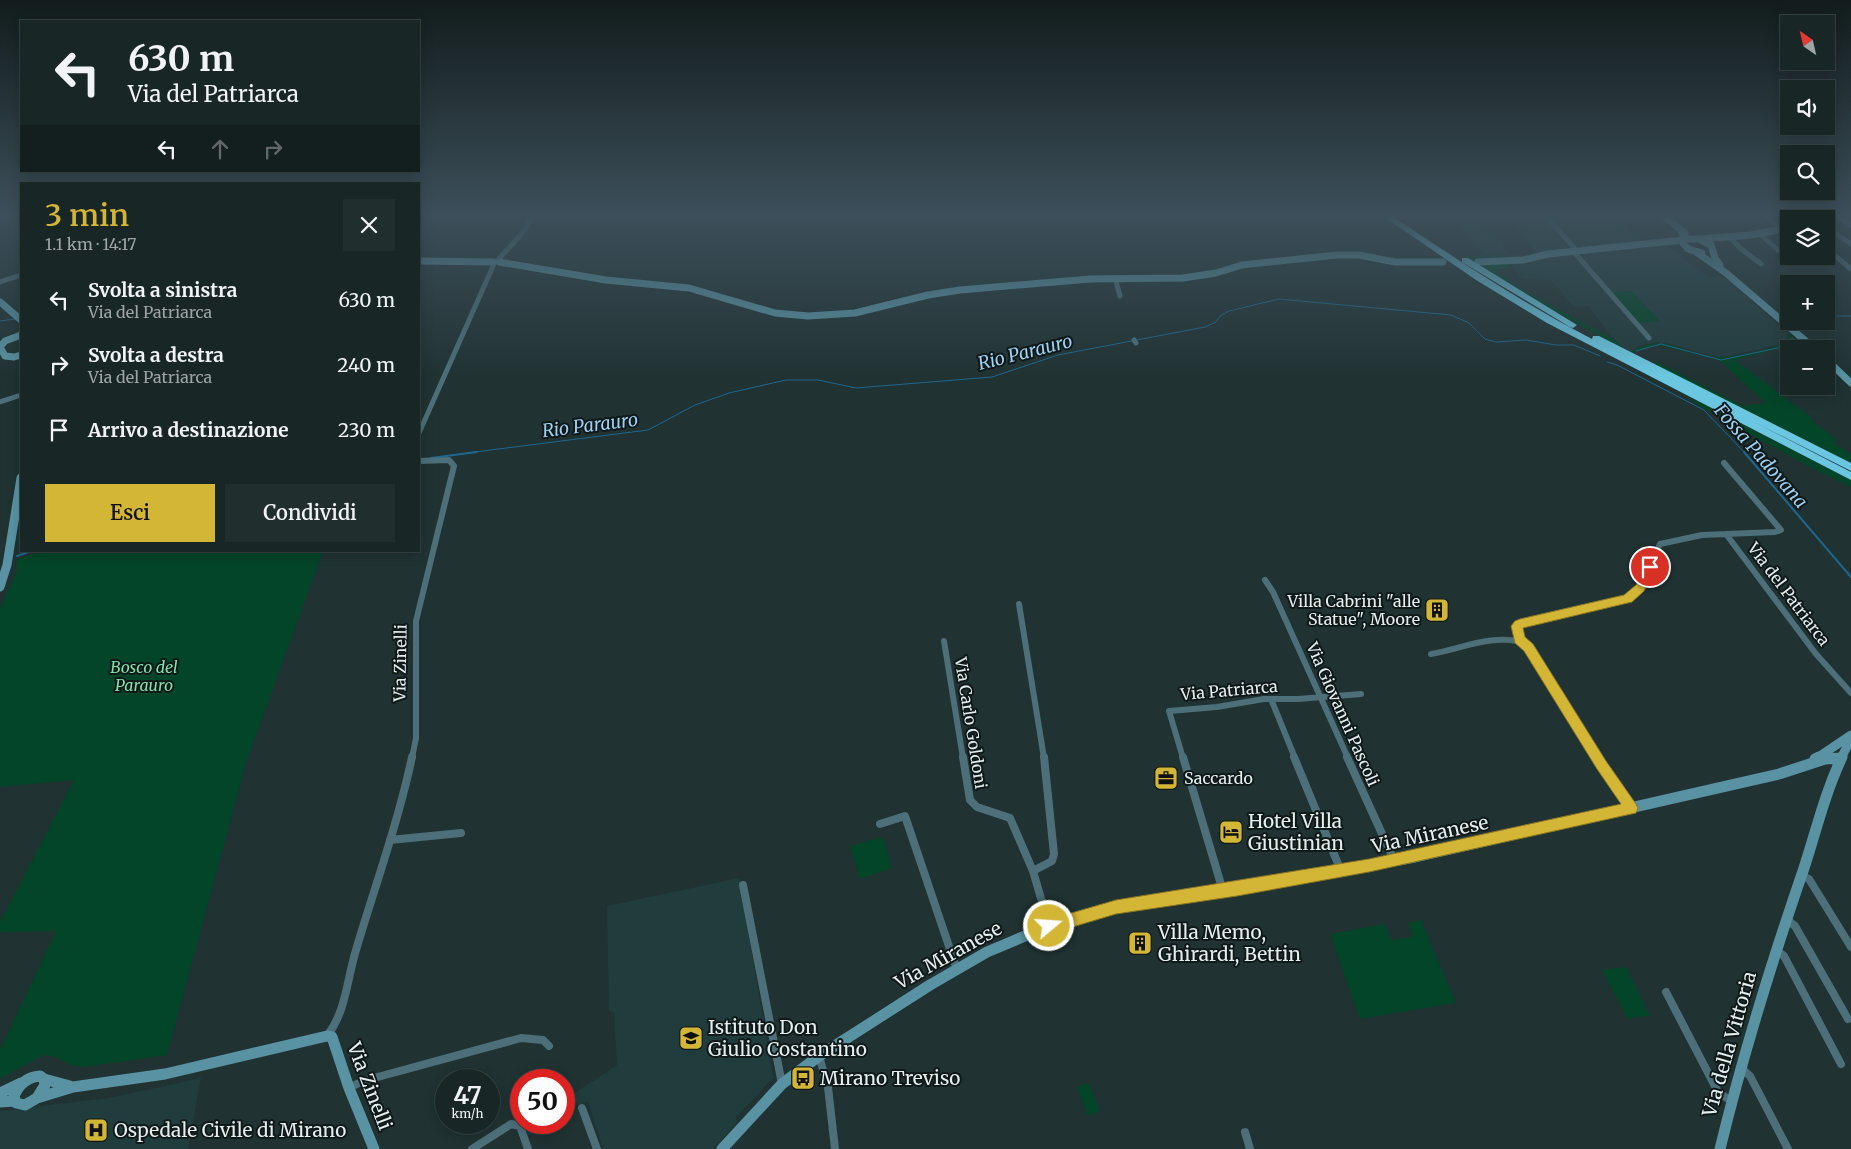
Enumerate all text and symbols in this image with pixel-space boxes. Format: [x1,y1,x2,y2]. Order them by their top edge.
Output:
north arrow [1780,15,1835,70]
map controls [1780,15,1835,395]
text: 630 m [128,37,234,81]
icon: left [45,40,110,105]
text: Via del Patriarca [128,80,299,108]
button: sound [1780,80,1835,135]
icon: left [153,135,181,163]
icon: ahead [206,135,234,163]
icon: right [259,135,287,163]
button: search [1780,145,1835,200]
text: 3 min [45,196,129,234]
button: close [343,199,395,251]
button: layers [1780,210,1835,265]
text: 1.1 km · 14:17 [45,234,136,254]
button: + [1780,275,1835,330]
text: Svolta a sinistra [88,278,237,302]
icon: left [45,286,73,314]
text: 630 m [338,288,395,312]
text: Via del Patriarca [88,302,212,322]
water label: Rio Parauro [975,329,1075,375]
button: − [1780,340,1835,395]
text: Svolta a destra [88,343,224,367]
icon: right [45,351,73,379]
text: 240 m [337,353,395,377]
text: Via del Patriarca [88,367,212,387]
water label: Fossa Padovana [1709,398,1813,513]
water label: Rio Parauro [541,408,639,442]
icon: arrive [45,416,73,444]
text: Arrivo a destinazione [88,418,288,442]
text: 230 m [338,418,395,442]
button: Esci [45,484,215,542]
button: Condividi [225,484,395,542]
street label: Via del Patriarca [1743,538,1835,650]
pin [1629,546,1671,588]
icon: arrive [1636,553,1664,581]
place label: Villa Cabrini "alle Statue", Moore [1287,591,1420,629]
building icon: Villa Cabrini "alle Statue", Moore [1424,597,1450,623]
street label: Via Zinelli [389,624,411,703]
street label: Via Giovanni Pascoli [1302,638,1384,789]
street label: Via Carlo Goldoni [951,655,991,790]
park label: Bosco del Parauro [110,657,178,695]
street label: Via Patriarca [1179,676,1279,704]
office icon: Saccardo [1153,765,1179,791]
place label: Saccardo [1184,768,1253,788]
place label: Hotel Villa Giustinian [1248,809,1344,855]
street label: Via Miranese [1368,810,1491,858]
hotel icon: Hotel Villa Giustinian [1218,819,1244,845]
position arrow [1022,899,1074,951]
street label: Via Miranese [889,916,1006,995]
place label: Villa Memo, Ghirardi, Bettin [1157,920,1301,966]
building icon: Villa Memo, Ghirardi, Bettin [1127,930,1153,956]
street label: Via della Vittoria [1696,969,1761,1120]
place label: Istituto Don Giulio Costantino [708,1015,867,1061]
school or university icon: Istituto Don Giulio Costantino [678,1025,704,1051]
street label: Via Zinelli [342,1038,398,1133]
bus stop icon: Mirano Treviso [790,1065,816,1091]
place label: Mirano Treviso [820,1066,960,1090]
speed limit sign: 50 [510,1069,575,1134]
text: 47 [453,1079,482,1111]
text: km/h [452,1106,483,1121]
hospital icon: Ospedale Civile di Mirano [83,1117,109,1143]
place label: Ospedale Civile di Mirano [114,1118,346,1142]

